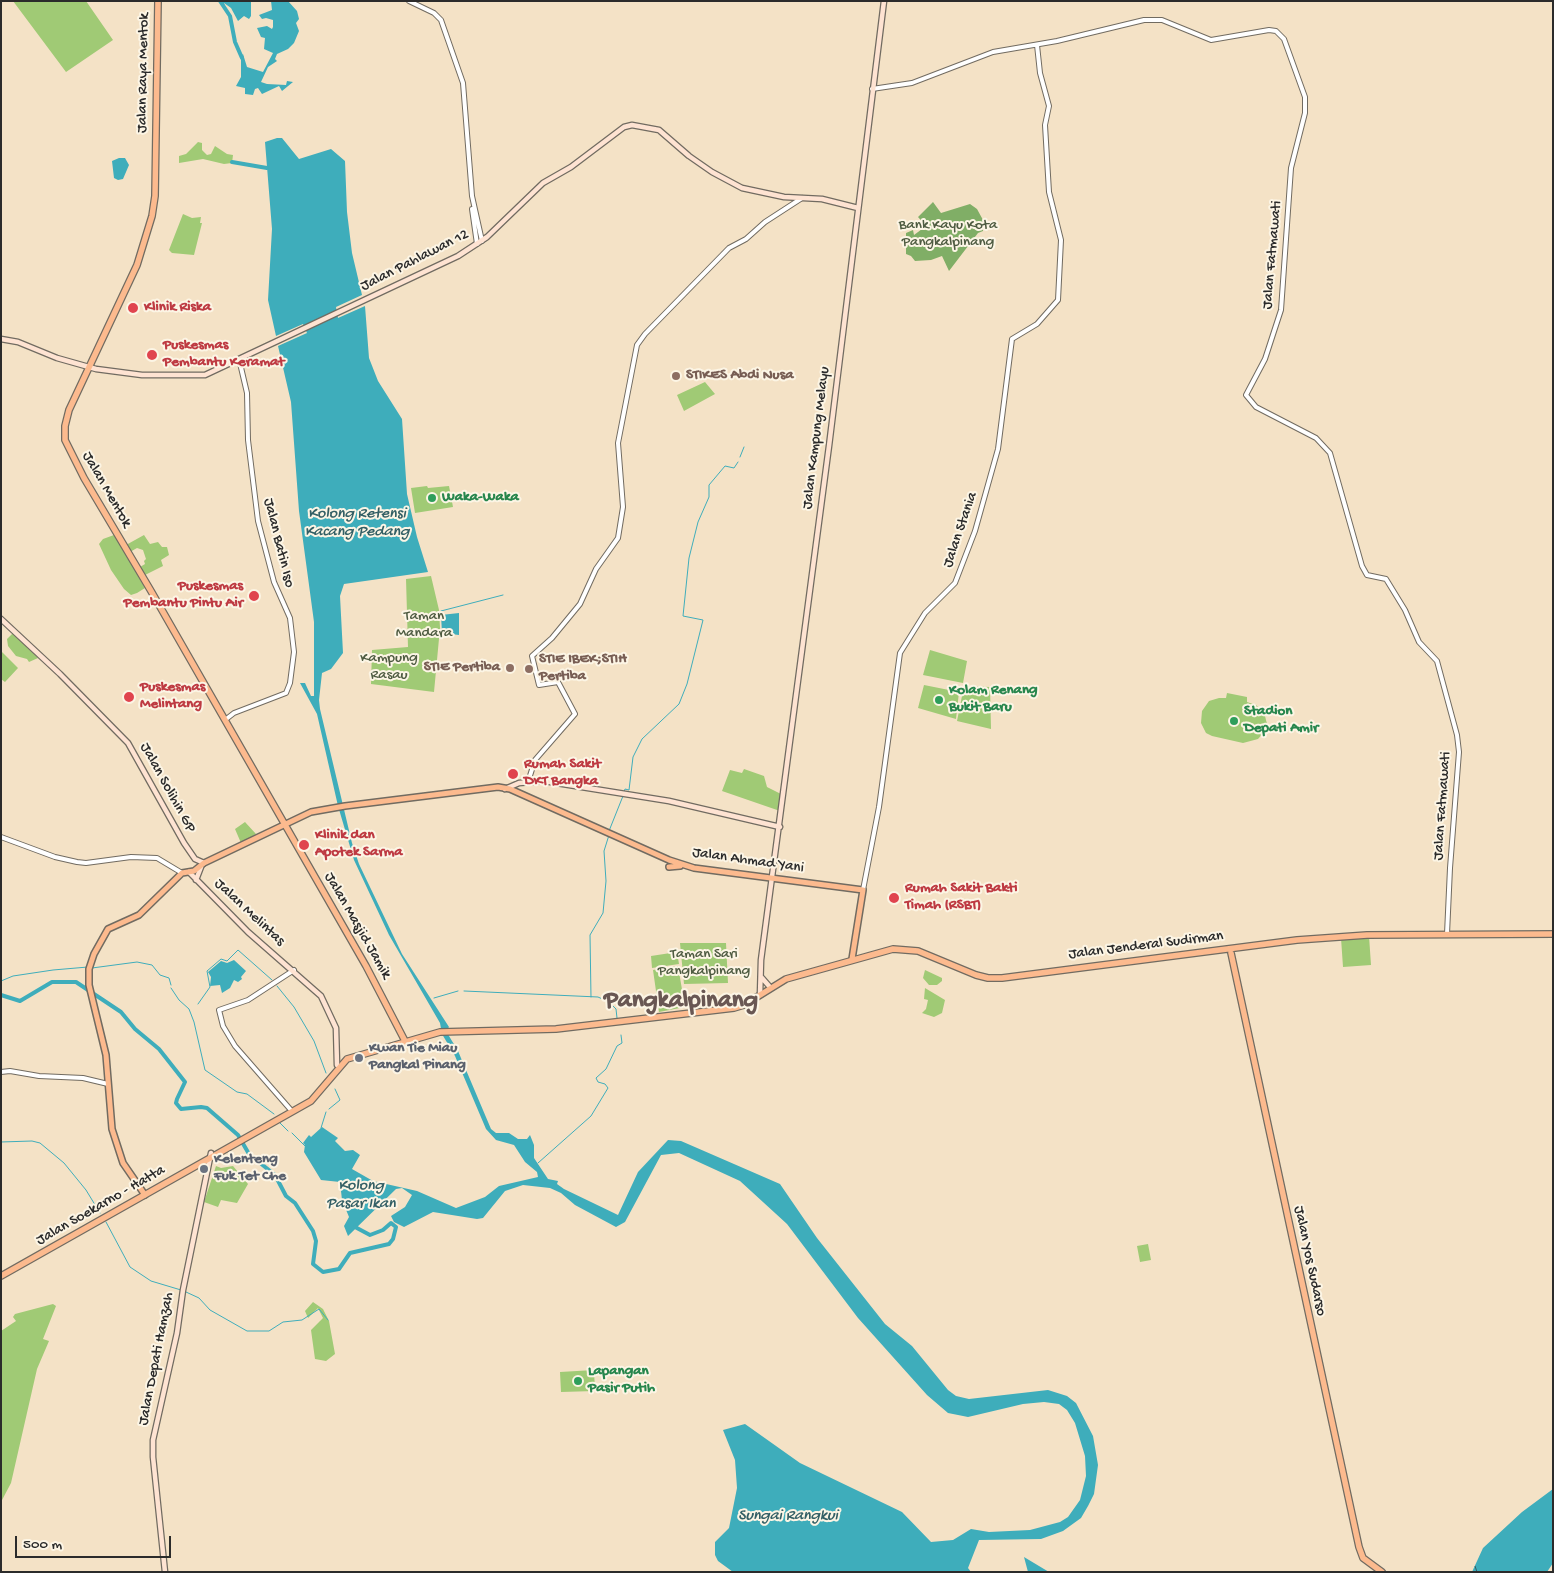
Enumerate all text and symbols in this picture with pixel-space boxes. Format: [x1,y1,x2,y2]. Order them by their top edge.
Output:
street label: Jalan Raya Mentok [134,13,154,133]
street label: Jalan Fatmawati [1259,200,1287,310]
park label: Bank Kayu Kota Pangkalpinang [899,217,997,252]
street label: Jalan Pahlawan 12 [358,226,472,296]
place label: Klinik Riska [144,299,211,317]
marker: Klinik Riska [126,301,140,315]
place label: Puskesmas Pembantu Keramat [163,337,284,372]
marker: Puskesmas Pembantu Keramat [145,348,159,362]
street label: Jalan Kampung Melayu [799,366,835,510]
place label: STIKES Abdi Nusa [686,367,793,385]
marker: STIKES Abdi Nusa [670,370,682,382]
street label: Jalan Mentok [77,449,135,531]
place label: Waka-Waka [442,489,519,507]
street label: Jalan Stania [940,490,982,570]
marker: Waka-Waka [426,492,438,504]
street label: Jalan Batin Iso [258,496,298,590]
water label: Kolong Retensi Kacang Pedang [305,505,409,543]
place label: Puskesmas Pembantu Pintu Air [123,578,243,613]
marker: Puskesmas Pembantu Pintu Air [247,589,261,603]
park label: Taman Mandara [396,608,452,643]
park label: Kampung Rasau [360,650,418,685]
place label: STIE IBEK;STIH Pertiba [539,651,627,686]
place label: STIE Pertiba [424,659,500,677]
marker: STIE Pertiba [504,662,516,674]
marker: STIE IBEK;STIH Pertiba [523,663,535,675]
place label: Puskesmas Melintang [140,679,205,714]
place label: Kolam Renang Bukit Baru [949,682,1038,717]
marker: Puskesmas Melintang [122,690,136,704]
marker: Kolam Renang Bukit Baru [933,694,945,706]
place label: Stadion Depati Amir [1244,703,1318,738]
marker: Stadion Depati Amir [1228,715,1240,727]
street label: Jalan Solihin GP [135,740,199,836]
street label: Jalan Fatmawati [1430,751,1456,861]
place label: Rumah Sakit DKT Bangka [524,756,601,791]
marker: Rumah Sakit DKT Bangka [506,767,520,781]
place label: Klinik dan Apotek Sarma [315,827,403,862]
marker: Klinik dan Apotek Sarma [297,838,311,852]
street label: Jalan Ahmad Yani [691,844,805,878]
street label: Jalan Masjid Jamik [319,870,395,982]
street label: Jalan Melintas [210,876,288,950]
place label: Rumah Sakit Bakti Timah (RSBT) [905,880,1017,915]
marker: Rumah Sakit Bakti Timah (RSBT) [887,891,901,905]
street label: Jalan Jenderal Sudirman [1068,928,1224,964]
park label: Taman Sari Pangkalpinang [658,946,750,981]
district label: Pangkalpinang [604,987,758,1017]
place label: Kwan Tie Miau Pangkal Pinang [369,1040,466,1075]
marker: Kwan Tie Miau Pangkal Pinang [353,1052,365,1064]
place label: Kelenteng Fuk Tet Che [214,1151,286,1186]
street label: Jalan Soekarno - Hatta [33,1162,169,1250]
marker: Kelenteng Fuk Tet Che [198,1163,210,1175]
water label: Kolong Pasar Ikan [326,1177,396,1215]
street label: Jalan Yos Sudarso [1289,1204,1329,1318]
street label: Jalan Depati Hamzah [135,1291,179,1427]
place label: Lapangan Pasir Putih [588,1363,655,1398]
marker: Lapangan Pasir Putih [572,1375,584,1387]
water label: Sungai Rangkui [738,1507,838,1527]
scale bar [18,1526,174,1558]
text: 500 m [23,1536,62,1554]

